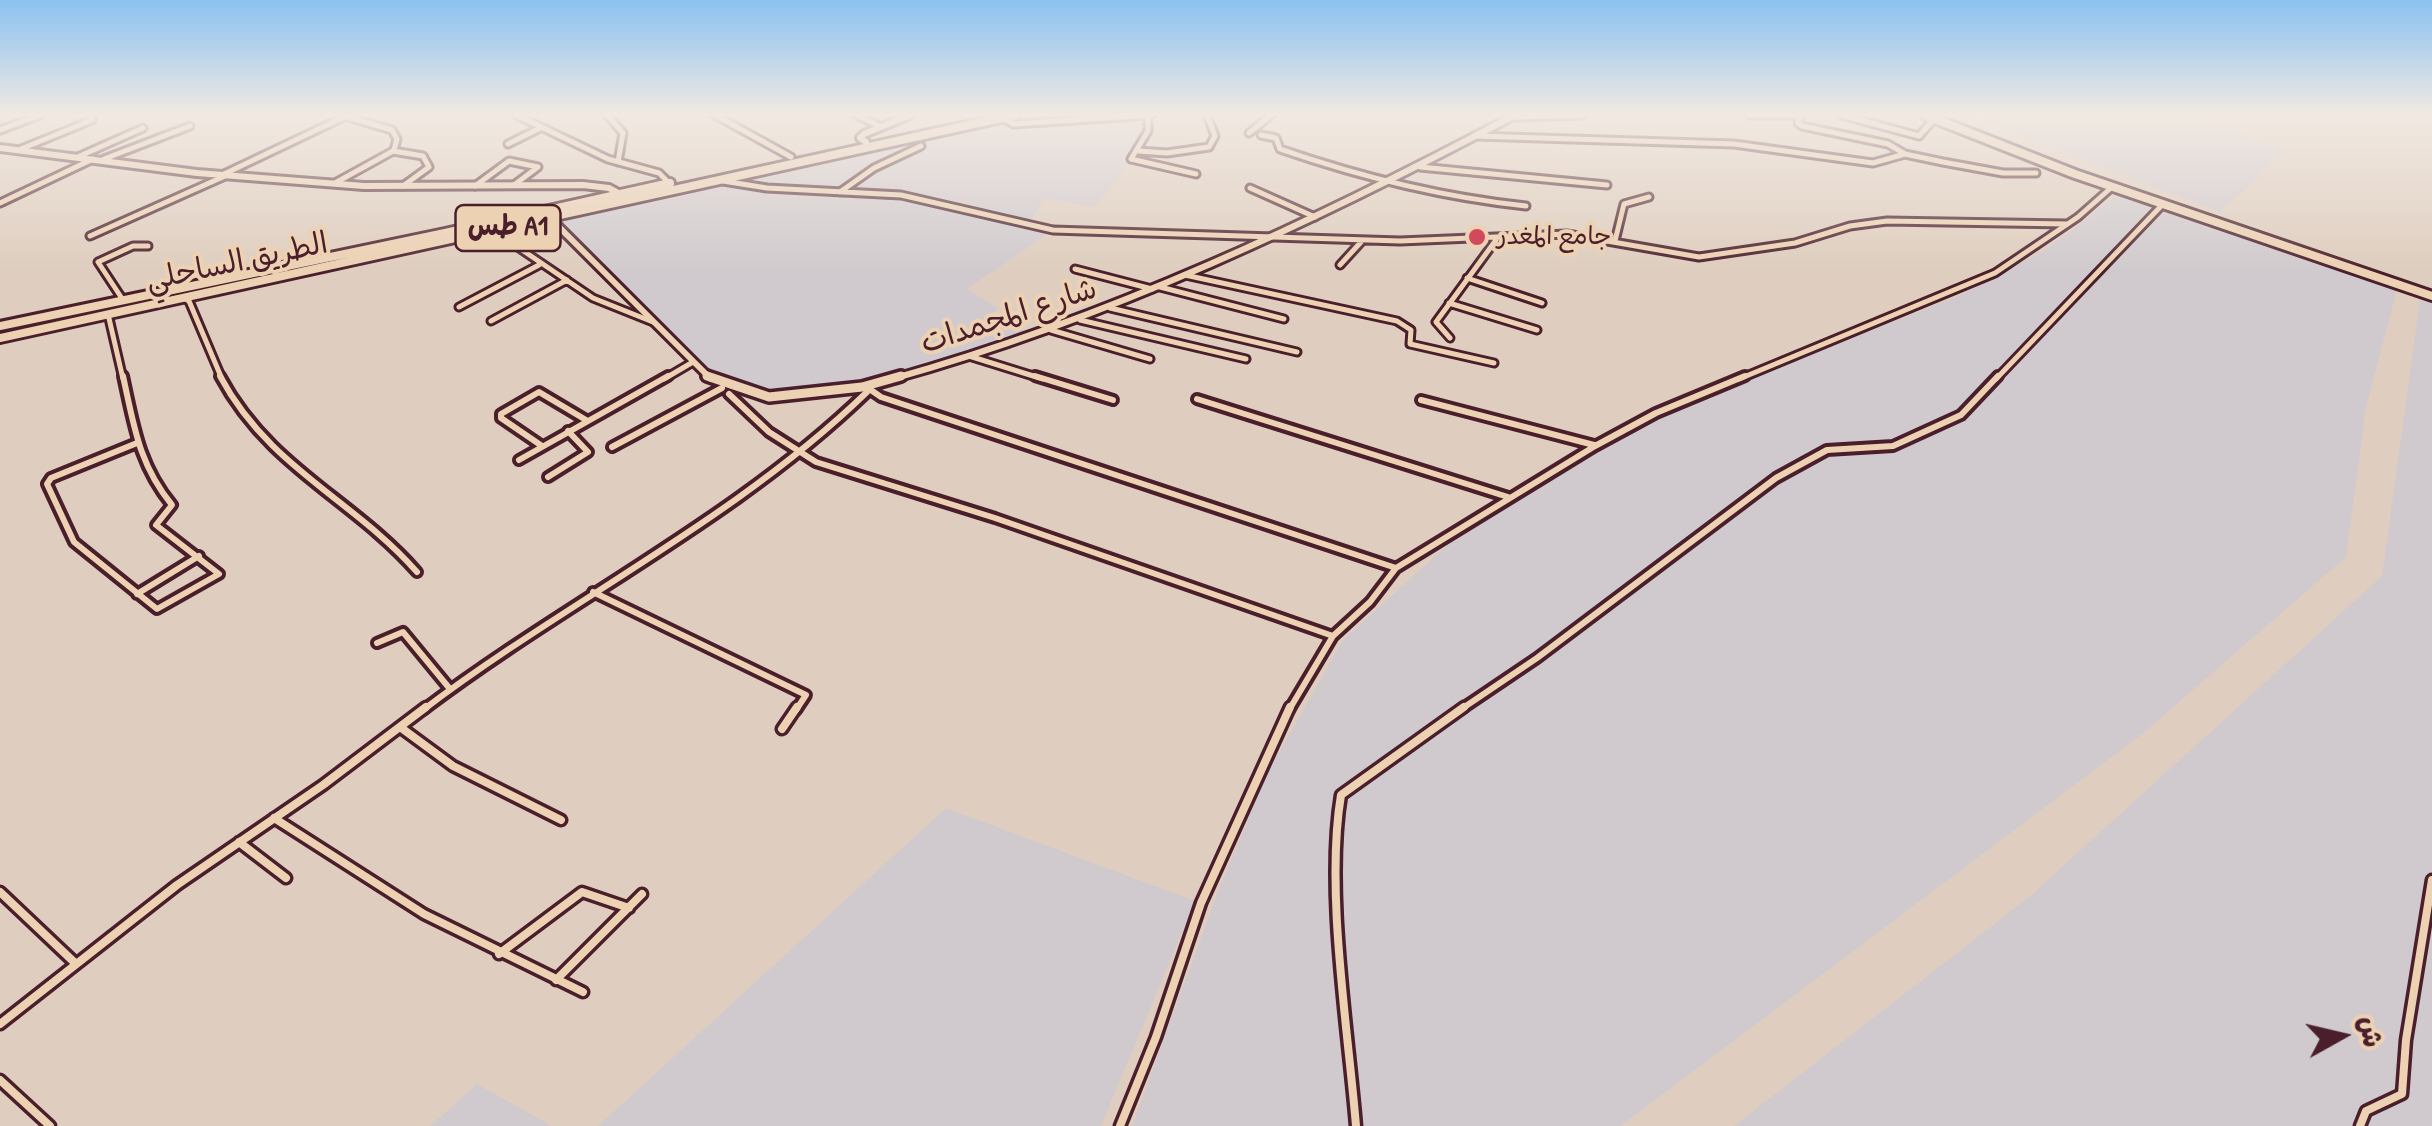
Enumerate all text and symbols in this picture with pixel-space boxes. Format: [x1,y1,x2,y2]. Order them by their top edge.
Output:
road number: طس A1 [456,205,560,251]
place label: جامع المغدر [1497,222,1611,252]
street label: الطريق الساحلي [143,226,331,300]
marker: جامع المغدر [1466,226,1488,248]
street label: شارع المجمدات [916,272,1102,362]
north arrow [2292,986,2392,1086]
text: ش [2351,1014,2393,1050]

